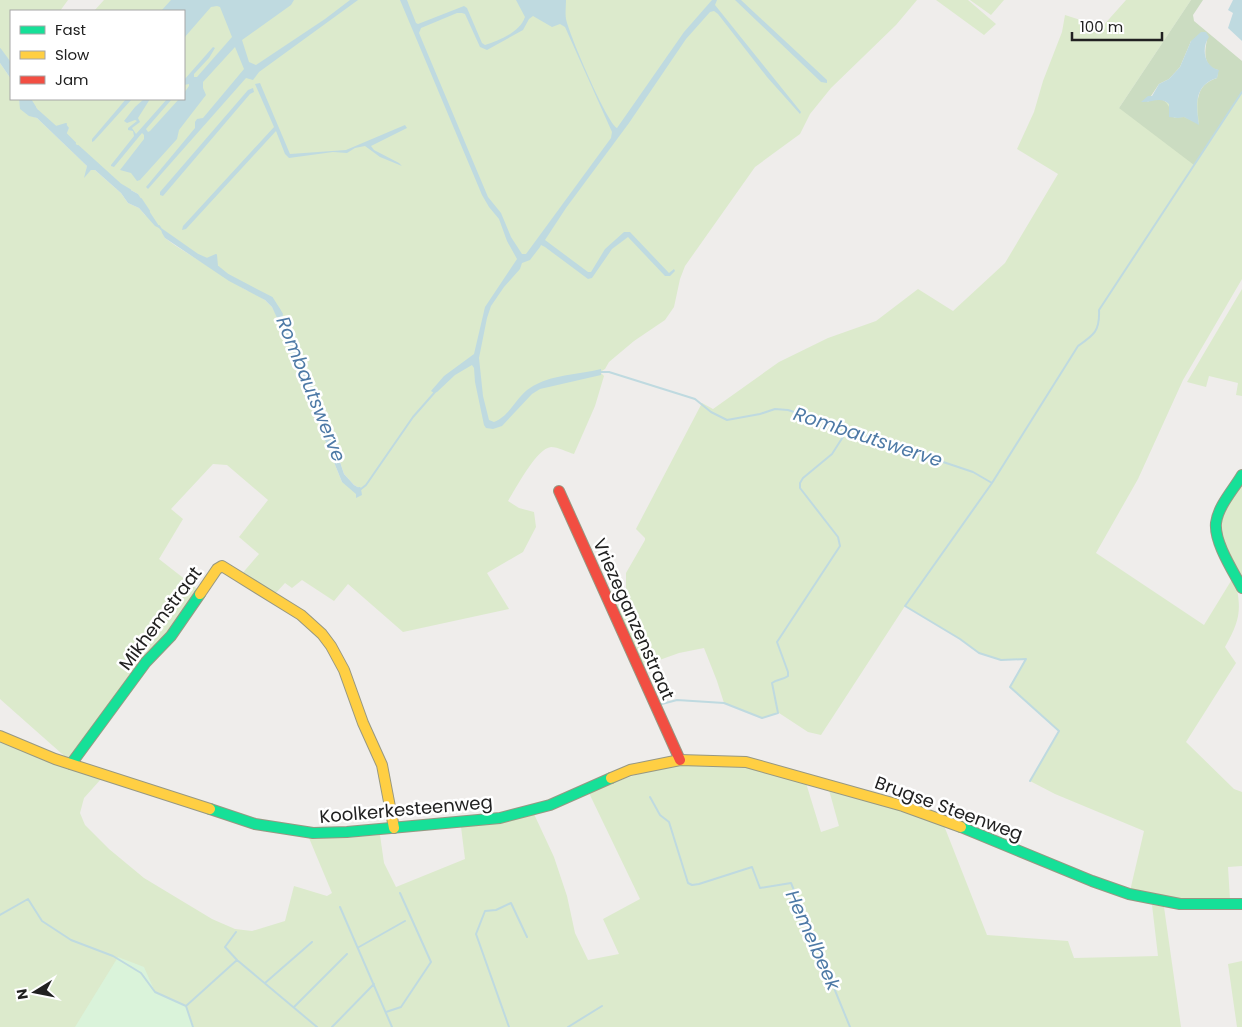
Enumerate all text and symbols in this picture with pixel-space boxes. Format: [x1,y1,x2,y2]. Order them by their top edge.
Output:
legend [10,10,185,100]
scale bar [1072,10,1162,42]
text: 100 m [1080,16,1123,37]
text: Fast [55,19,86,40]
text: Slow [55,44,90,65]
text: Jam [55,69,89,90]
water label: Rombautswerve [269,312,353,466]
water label: Rombautswerve [790,400,946,474]
street label: Vriezeganzenstraat [587,534,681,704]
street label: Mikhemstraat [113,561,207,675]
street label: Brugse Steenweg [872,770,1026,846]
street label: Koolkerkesteenweg [318,789,494,829]
water label: Hemelbeek [779,886,848,996]
north arrow [10,967,60,1017]
text: N [11,987,33,1001]

